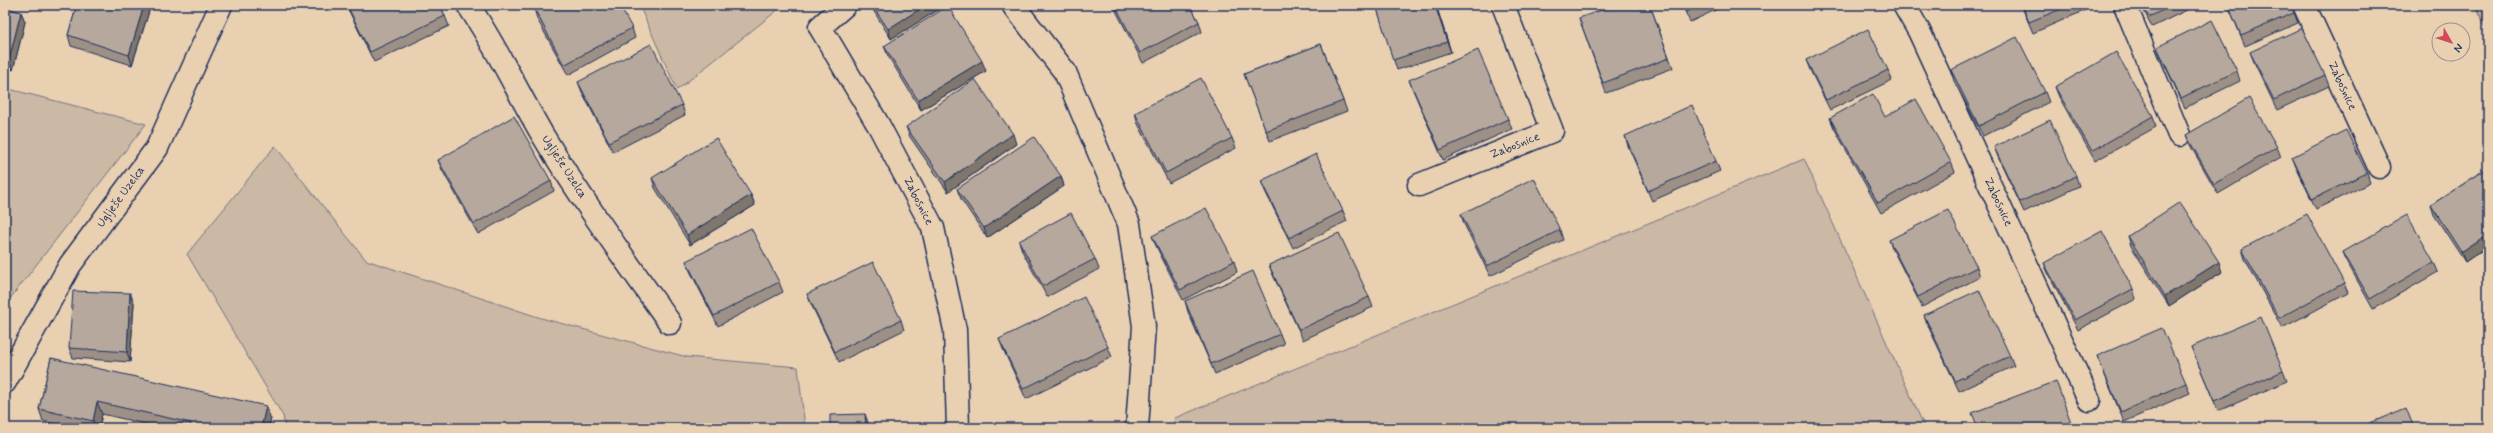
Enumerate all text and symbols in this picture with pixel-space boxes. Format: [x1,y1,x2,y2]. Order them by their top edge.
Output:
north arrow [2431,22,2471,62]
text: N [2450,40,2466,55]
street label: Zabosnice [2324,59,2360,113]
street label: Zabosnice [1488,129,1542,163]
street label: Uglješe Uzelca [538,132,590,202]
street label: Uglješe Uzelca [93,163,149,231]
street label: Zabosnice [899,174,937,228]
street label: Zabosnice [1980,175,2016,229]

